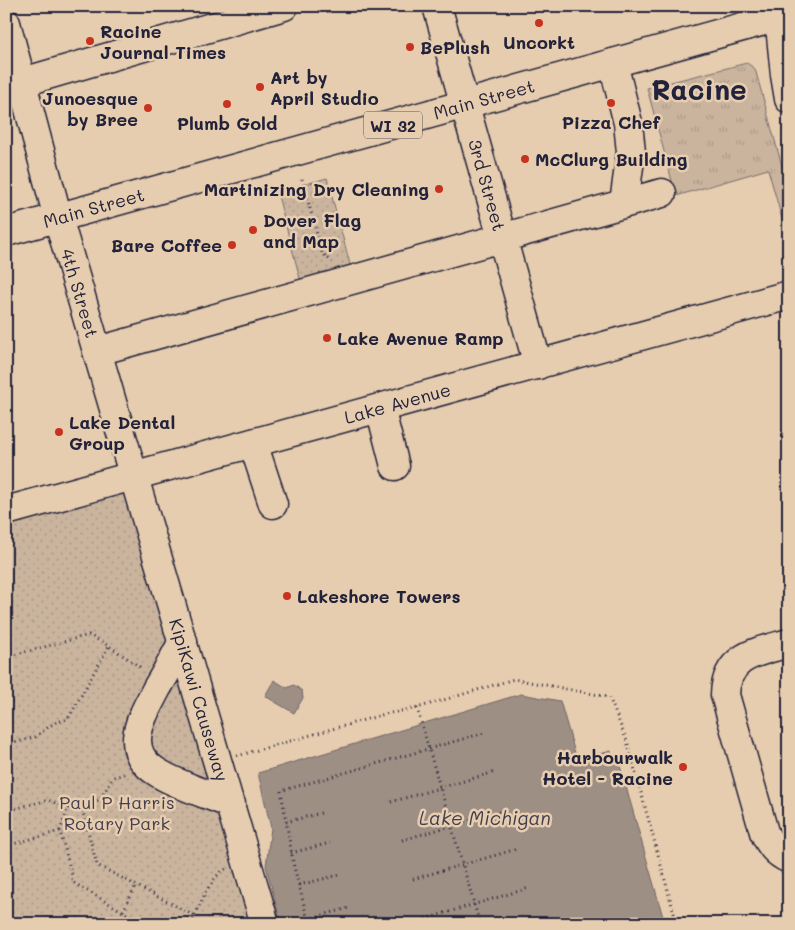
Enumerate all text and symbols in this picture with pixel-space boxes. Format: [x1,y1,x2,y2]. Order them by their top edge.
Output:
marker: Uncorkt [533,17,545,29]
place label: Racine Journal Times [100,19,226,64]
place label: Uncorkt [503,30,575,54]
marker: Racine Journal Times [84,35,96,47]
place label: BePlush [420,35,490,59]
marker: BePlush [404,41,416,53]
place label: Art by April Studio [270,65,379,110]
district label: Racine [651,71,747,107]
street label: Main Street [430,73,537,124]
marker: Art by April Studio [254,81,266,93]
place label: Junoesque by Bree [42,86,138,131]
marker: Pizza Chef [605,97,617,109]
marker: Plumb Gold [221,98,233,110]
marker: Junoesque by Bree [142,102,154,114]
place label: Pizza Chef [562,110,661,134]
place label: Plumb Gold [177,111,277,135]
road number: WI 32 [364,112,422,138]
street label: 3rd Street [463,136,512,234]
place label: McClurg Building [535,147,688,171]
marker: McClurg Building [519,153,531,165]
place label: Martinizing Dry Cleaning [204,177,429,201]
street label: Main Street [40,182,147,233]
marker: Martinizing Dry Cleaning [433,183,445,195]
place label: Dover Flag and Map [263,208,362,253]
marker: Dover Flag and Map [247,224,259,236]
place label: Bare Coffee [111,233,222,257]
marker: Bare Coffee [226,239,238,251]
street label: 4th Street [56,246,104,340]
place label: Lake Avenue Ramp [337,326,504,350]
marker: Lake Avenue Ramp [321,332,333,344]
street label: Lake Avenue [341,377,453,429]
place label: Lake Dental Group [69,410,175,455]
marker: Lake Dental Group [53,426,65,438]
place label: Lakeshore Towers [297,584,461,608]
marker: Lakeshore Towers [281,590,293,602]
street label: KipiKawi Causeway [164,615,235,784]
place label: Harbourwalk Hotel - Racine [542,745,673,790]
marker: Harbourwalk Hotel - Racine [677,761,689,773]
park label: Paul P Harris Rotary Park [59,790,175,835]
water label: Lake Michigan [419,805,551,830]

